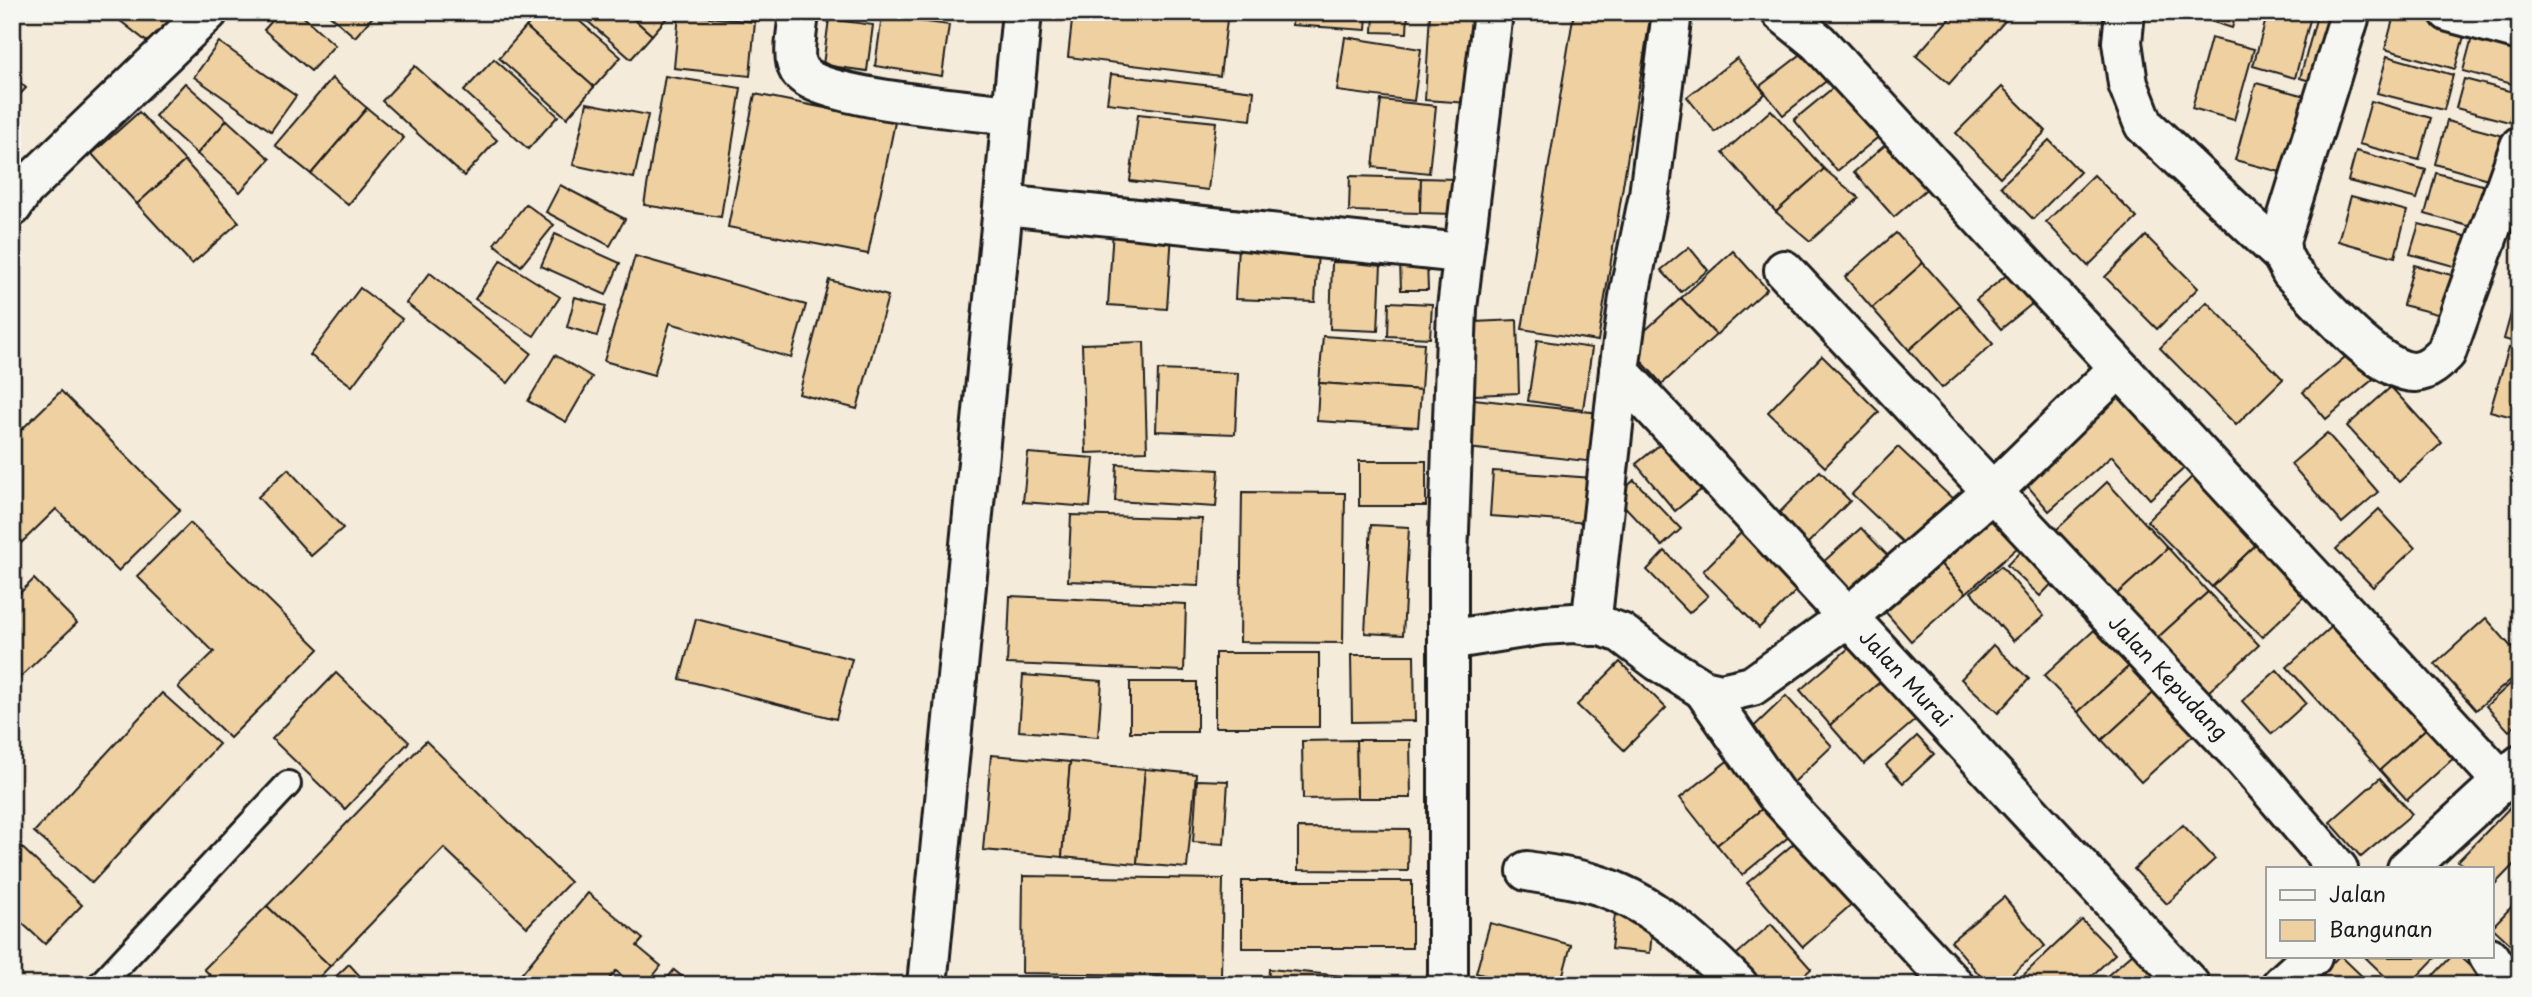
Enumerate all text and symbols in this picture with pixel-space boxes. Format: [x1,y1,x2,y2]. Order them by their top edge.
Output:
street label: Jalan Kepudang [2102,606,2236,747]
street label: Jalan Murai [1853,621,1960,733]
legend [2266,867,2494,958]
text: Jalan [2329,877,2386,909]
text: Bangunan [2329,912,2433,944]

